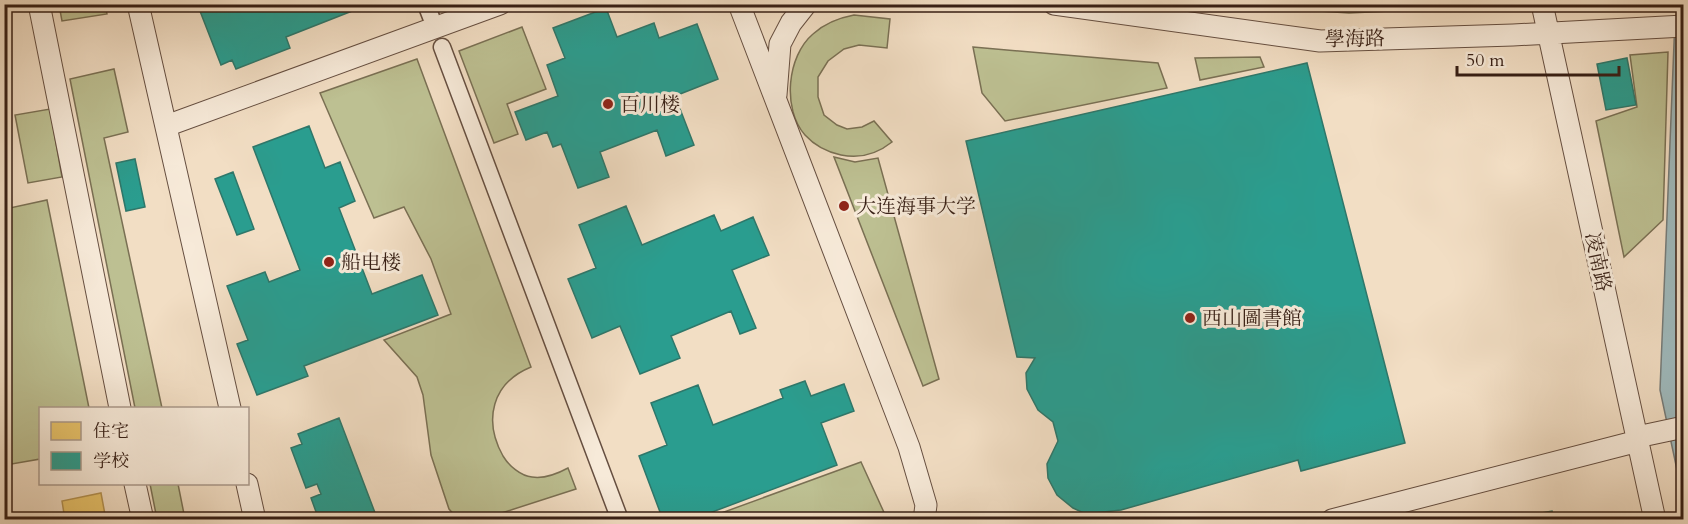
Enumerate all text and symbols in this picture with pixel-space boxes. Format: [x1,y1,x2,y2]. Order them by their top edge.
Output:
street label: 學海路 [1325,25,1385,53]
scale bar [1457,39,1619,77]
text: 50 m [1466,48,1505,73]
place label: 百川楼 [620,91,680,118]
marker: 百川楼 [601,97,615,111]
place label: 大连海事大学 [856,193,976,220]
marker: 大连海事大学 [837,199,851,213]
street label: 凌南路 [1579,230,1617,294]
place label: 船电楼 [341,249,401,276]
marker: 船电楼 [322,255,336,269]
place label: 西山圖書館 [1202,305,1302,332]
marker: 西山圖書館 [1183,311,1197,325]
legend [39,407,249,485]
text: 住宅 [93,419,129,444]
text: 学校 [93,449,129,474]

